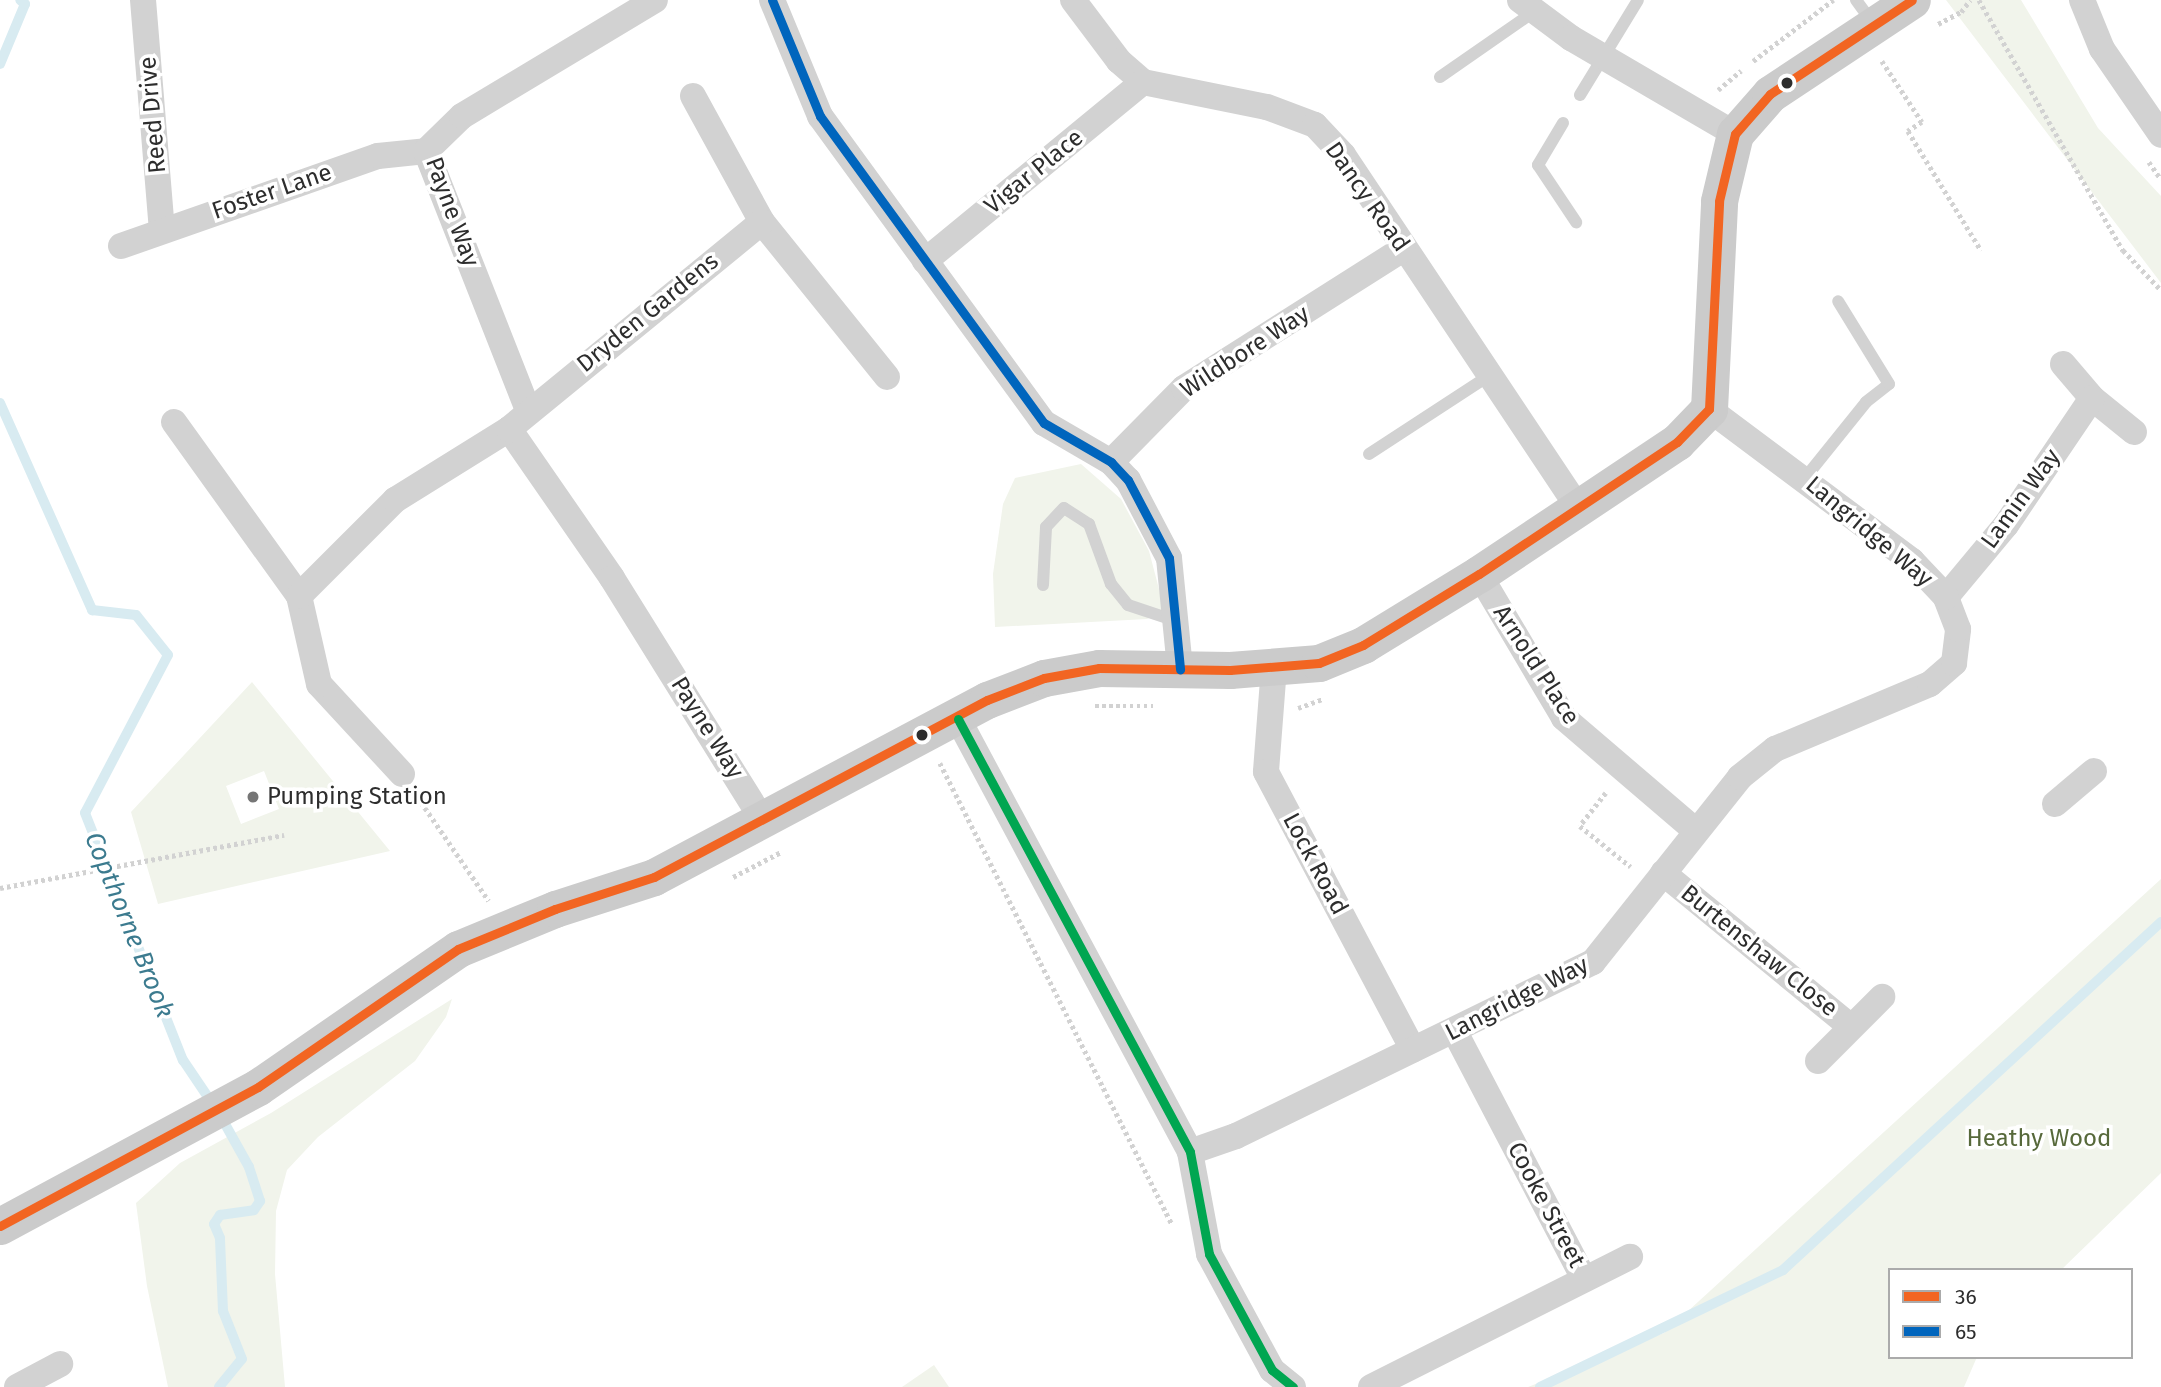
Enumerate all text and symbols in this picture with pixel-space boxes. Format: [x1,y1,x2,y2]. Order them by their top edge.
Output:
street label: Reed Drive [134,55,172,175]
unlabelled marker [1780,76,1794,90]
street label: Vigar Place [979,124,1089,220]
street label: Dancy Road [1319,137,1415,257]
street label: Payne Way [419,153,485,271]
street label: Foster Lane [208,158,336,226]
street label: Dryden Gardens [571,247,725,379]
street label: Wildbore Way [1175,300,1315,404]
street label: Lamin Way [1975,444,2067,554]
street label: Langridge Way [1800,471,1938,593]
street label: Arnold Place [1487,600,1585,730]
street label: Payne Way [665,672,749,784]
unlabelled marker [915,728,929,742]
place label: Pumping Station [267,783,447,811]
marker: Pumping Station [245,789,261,805]
street label: Lock Road [1276,808,1354,920]
water label: Copthorne Brook [78,828,180,1022]
street label: Burtenshaw Close [1675,879,1843,1023]
street label: Langridge Way [1441,951,1593,1047]
park label: Heathy Wood [1967,1125,2111,1153]
street label: Cooke Street [1501,1137,1591,1273]
legend [1888,1268,2133,1359]
text: 36 [1955,1284,1977,1310]
text: 65 [1955,1319,1977,1345]

